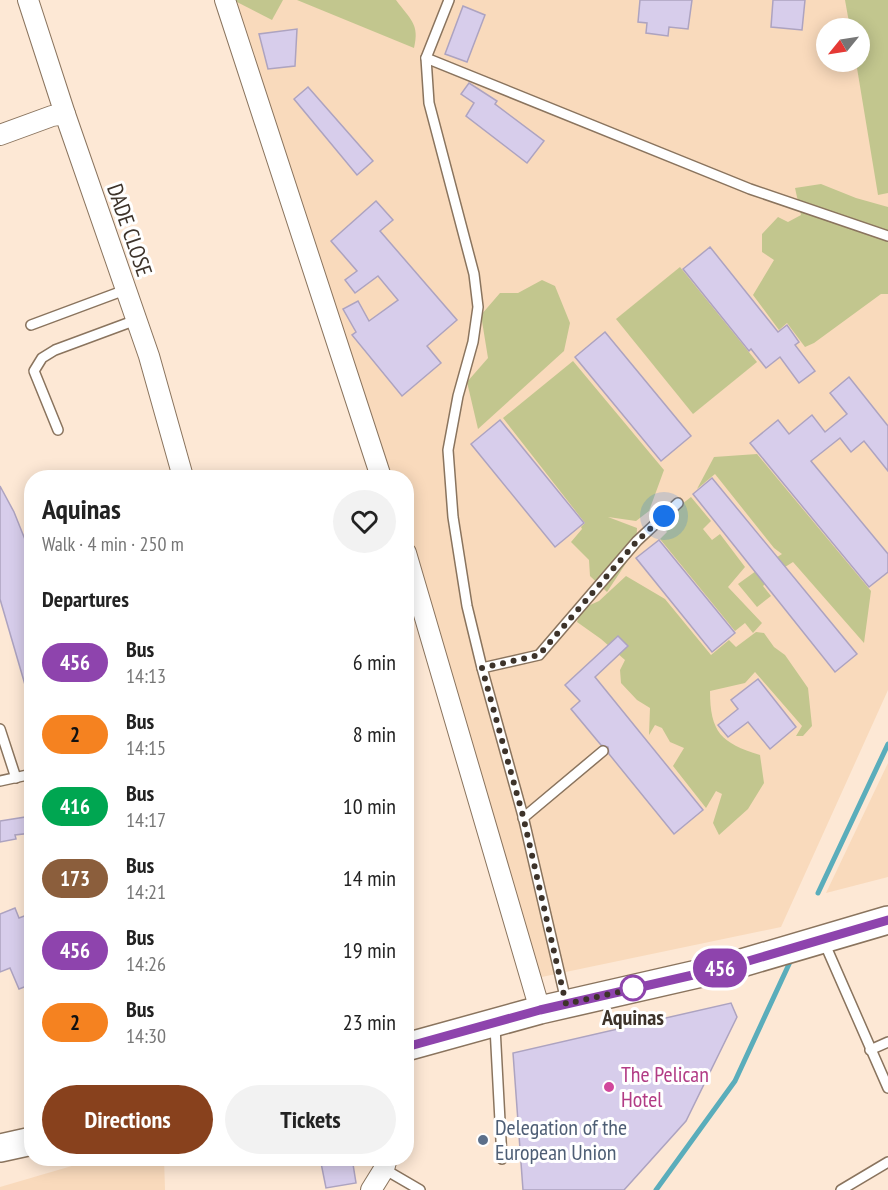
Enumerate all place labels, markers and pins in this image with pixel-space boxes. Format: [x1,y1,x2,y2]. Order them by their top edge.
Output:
marker: Aquinas [620,975,646,1001]
place label: Aquinas [601,1003,664,1031]
place label: The Pelican Hotel [621,1060,709,1113]
marker: The Pelican Hotel [602,1080,616,1094]
place label: Delegation of the European Union [495,1113,627,1166]
marker: Delegation of the European Union [476,1133,490,1147]

